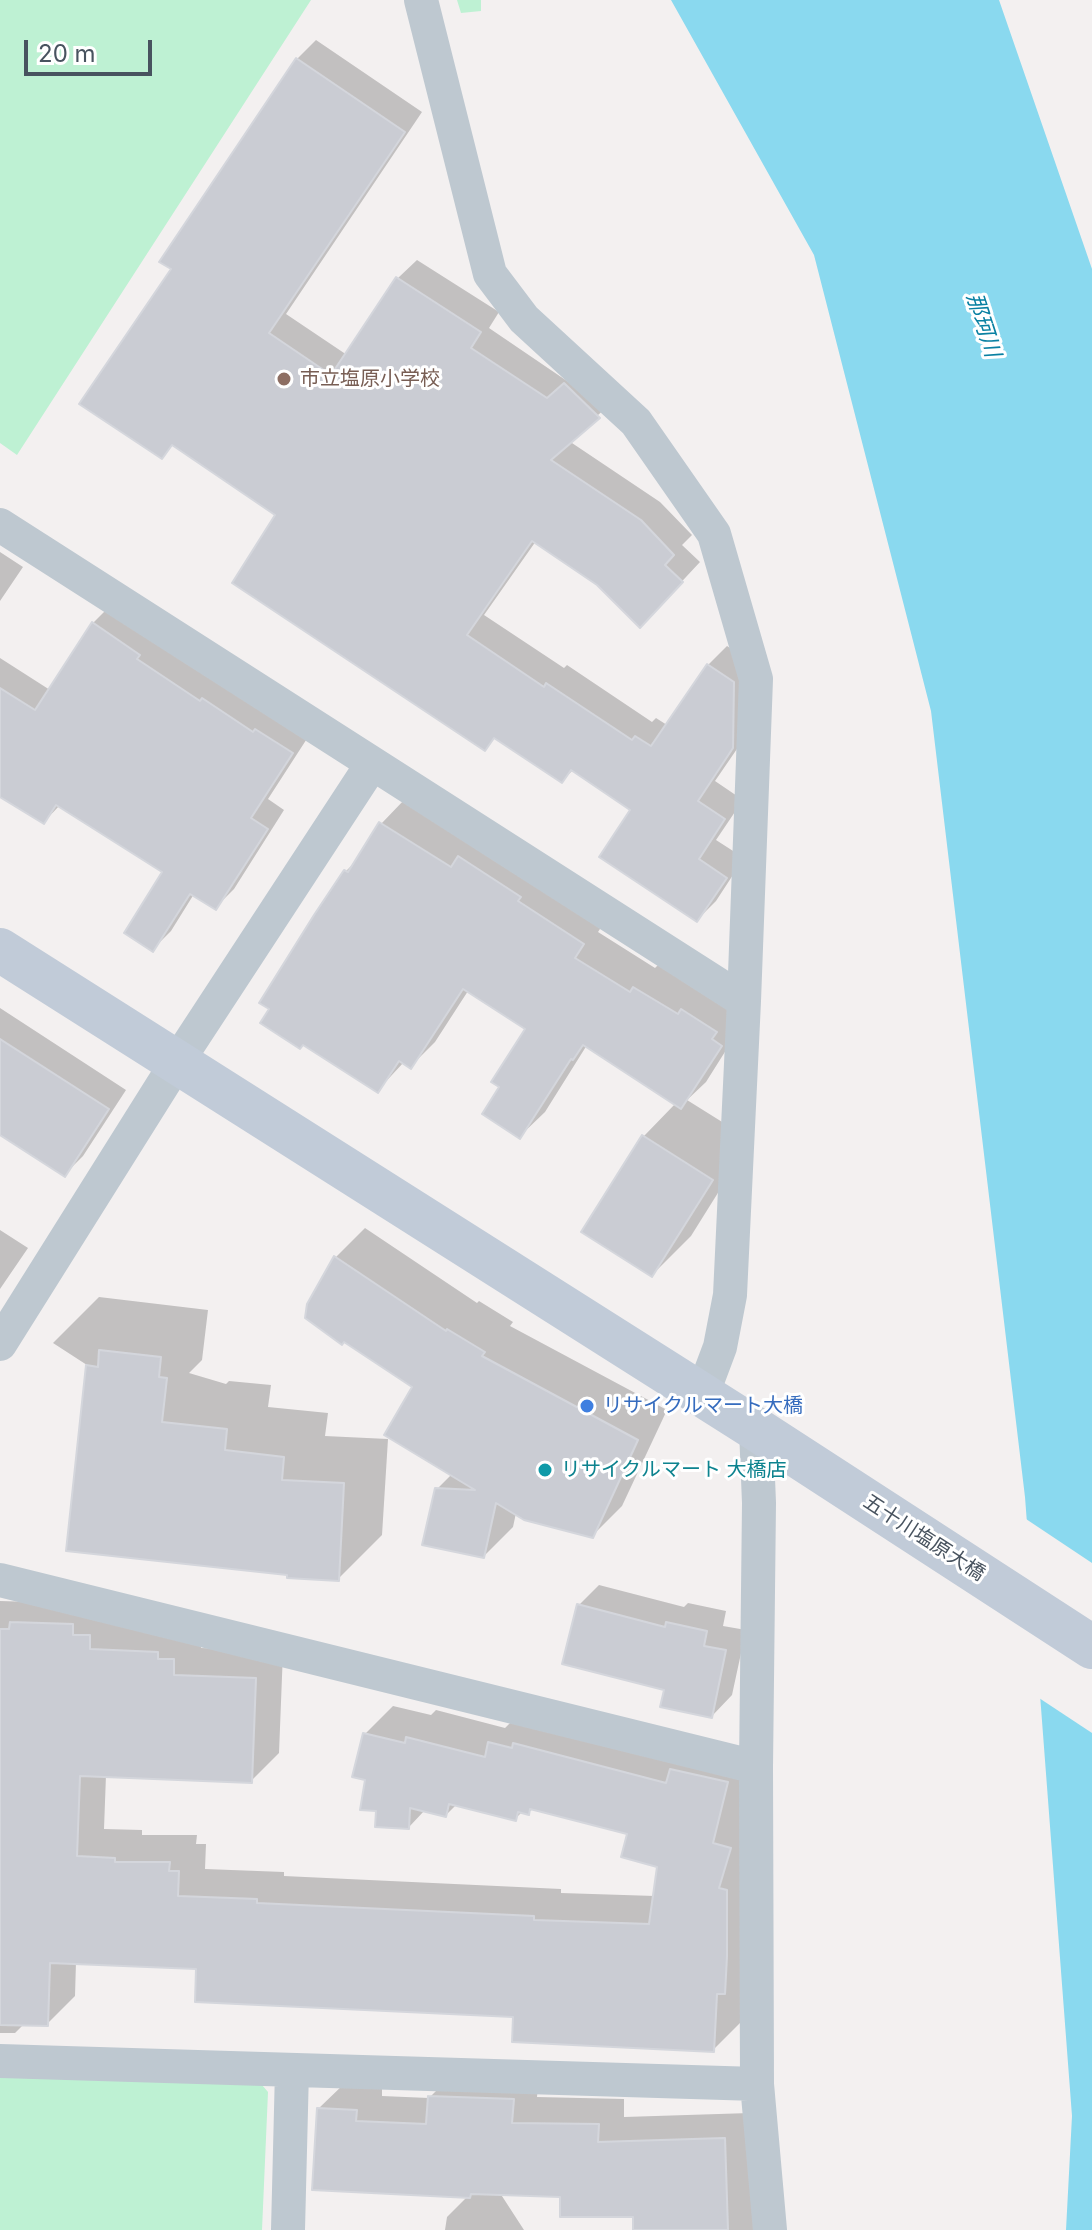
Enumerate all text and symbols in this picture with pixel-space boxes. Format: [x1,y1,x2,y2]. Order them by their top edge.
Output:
scale bar [28,24,156,74]
text: 20 m [38,39,96,68]
water label: 那珂川 [960,290,1006,360]
place label: 市立塩原小学校 [300,367,440,391]
marker: 市立塩原小学校 [275,370,293,388]
place label: リサイクルマート大橋 [603,1394,803,1418]
marker: リサイクルマート大橋 [578,1397,596,1415]
place label: リサイクルマート 大橋店 [561,1458,787,1482]
marker: リサイクルマート 大橋店 [536,1461,554,1479]
street label: 五十川塩原大橋 [859,1490,989,1586]

